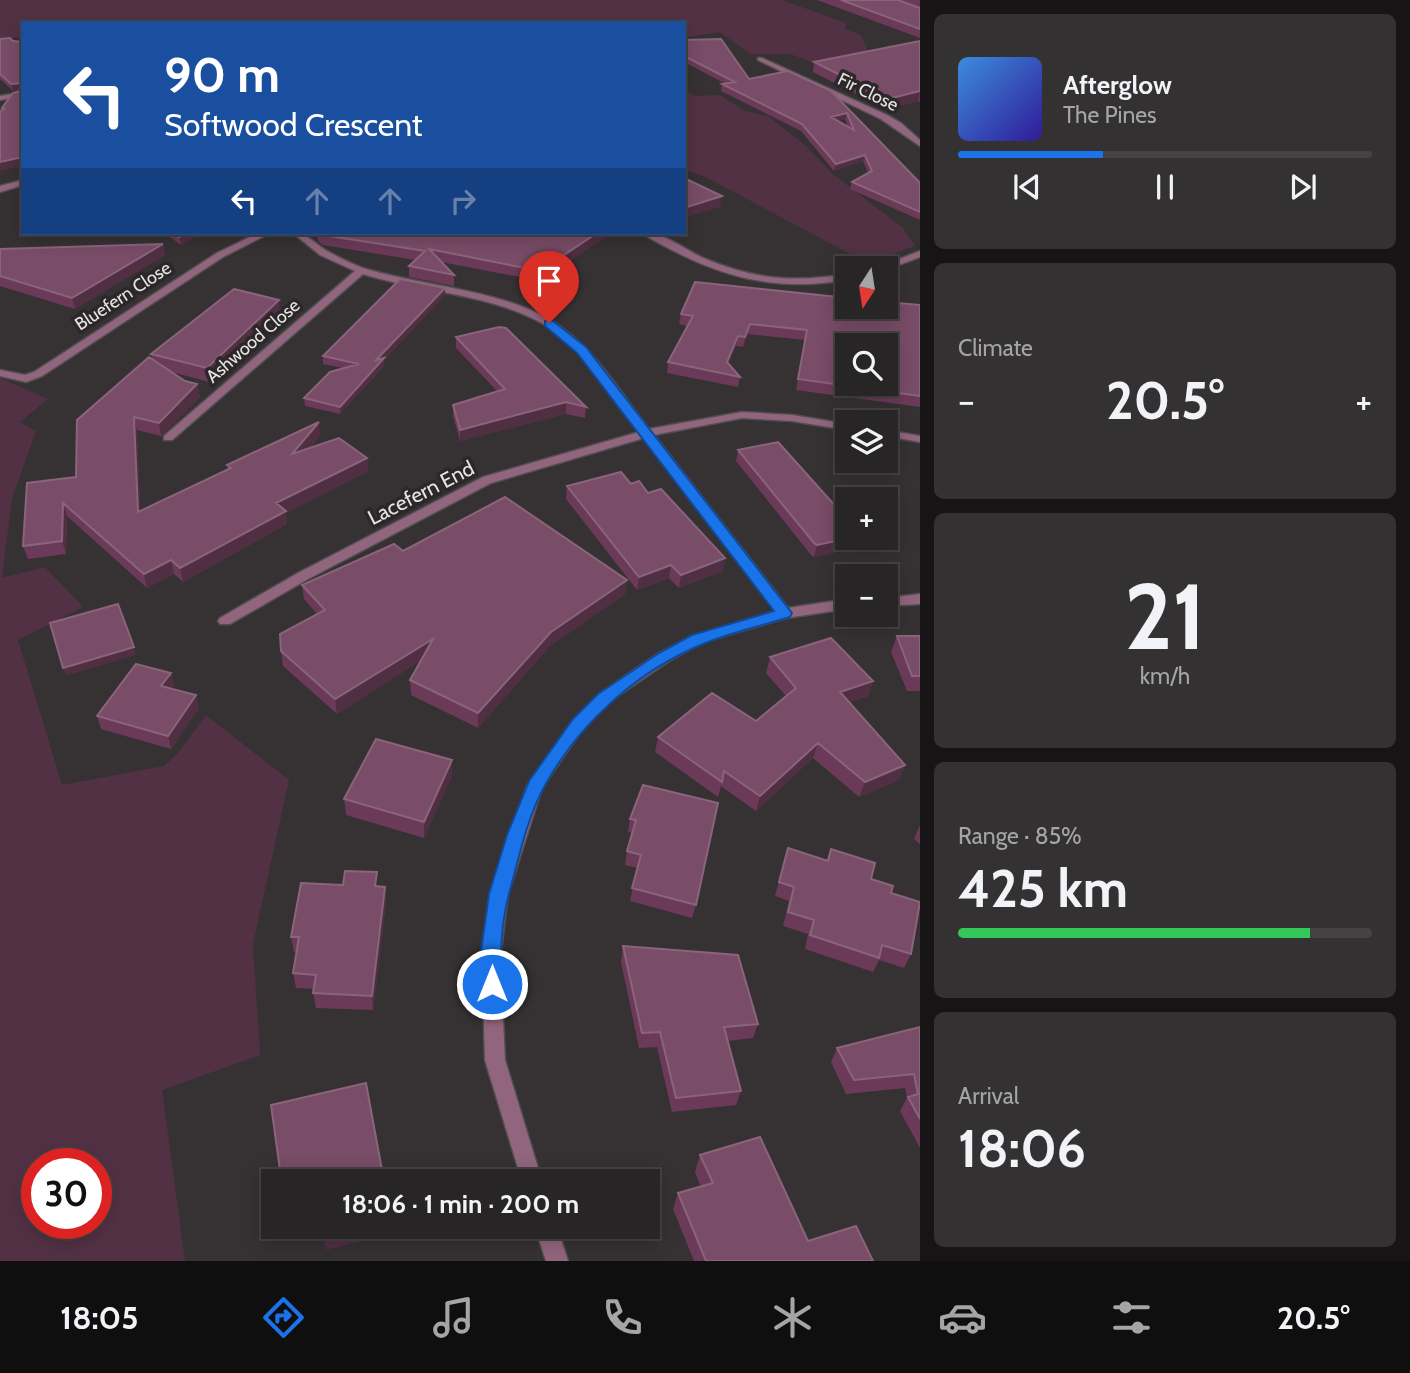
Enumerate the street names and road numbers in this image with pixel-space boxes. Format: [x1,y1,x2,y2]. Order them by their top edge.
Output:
street label: Fir Close [834,68,902,116]
street label: Bluefern Close [71,257,175,335]
street label: Ashwood Close [202,294,304,388]
street label: Lacefern End [363,455,478,530]

